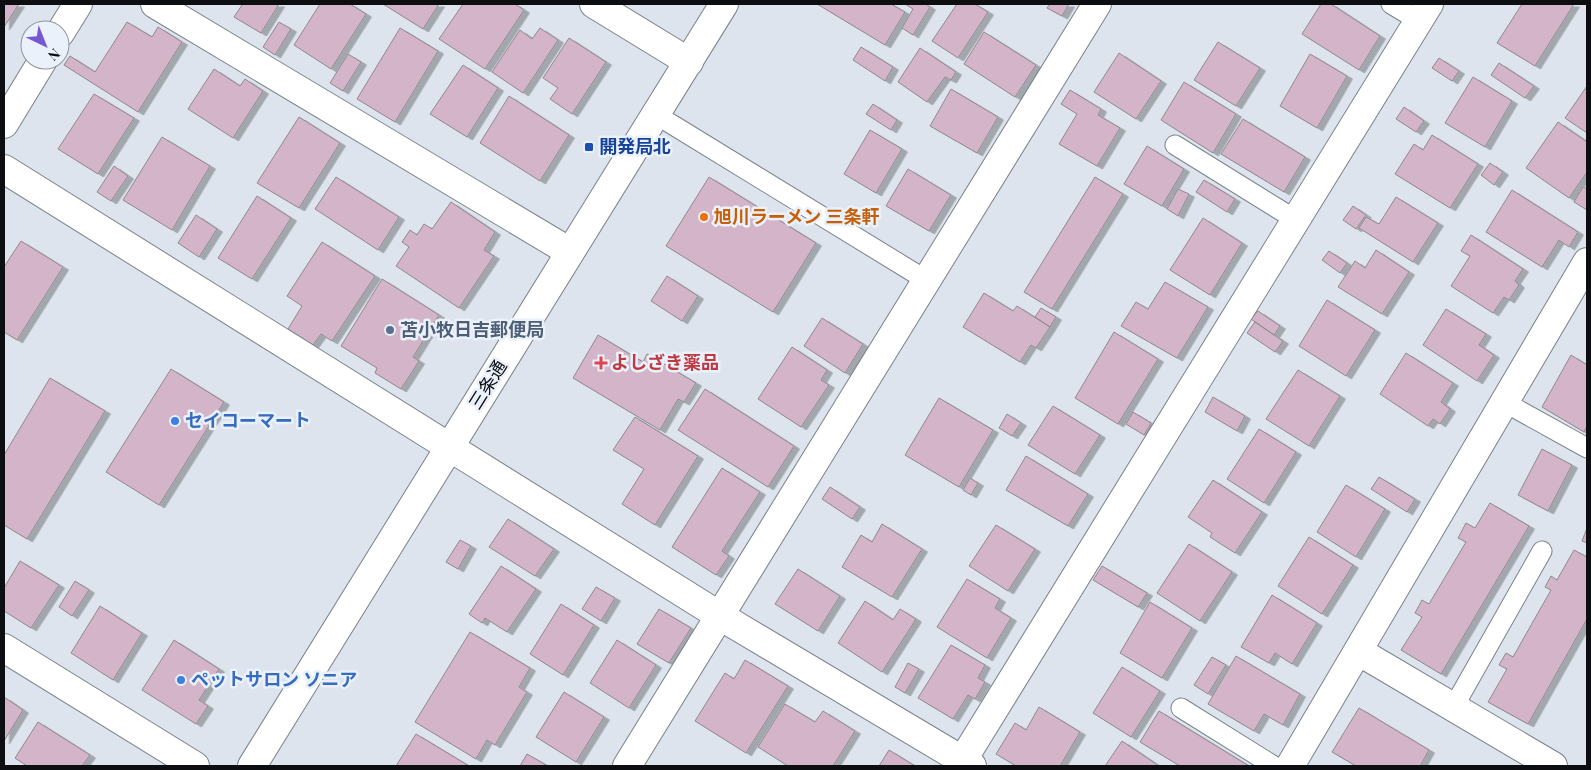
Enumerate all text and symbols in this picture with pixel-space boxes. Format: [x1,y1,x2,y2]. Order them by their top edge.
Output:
north arrow [20,20,70,70]
text: N [44,44,64,65]
place label: 開発局北 [599,134,671,158]
marker: 開発局北 [583,141,595,153]
place label: 旭川ラーメン 三条軒 [714,204,879,228]
marker: 旭川ラーメン 三条軒 [698,211,710,223]
place label: 苫小牧日吉郵便局 [400,317,544,341]
marker: 苫小牧日吉郵便局 [384,324,396,336]
place label: よしざき薬品 [611,350,719,374]
street label: 三条通 [463,355,512,414]
marker: よしざき薬品 [595,357,607,369]
place label: セイコーマート [185,408,311,432]
marker: セイコーマート [169,415,181,427]
place label: ペットサロン ソニア [191,667,357,691]
marker: ペットサロン ソニア [175,674,187,686]

